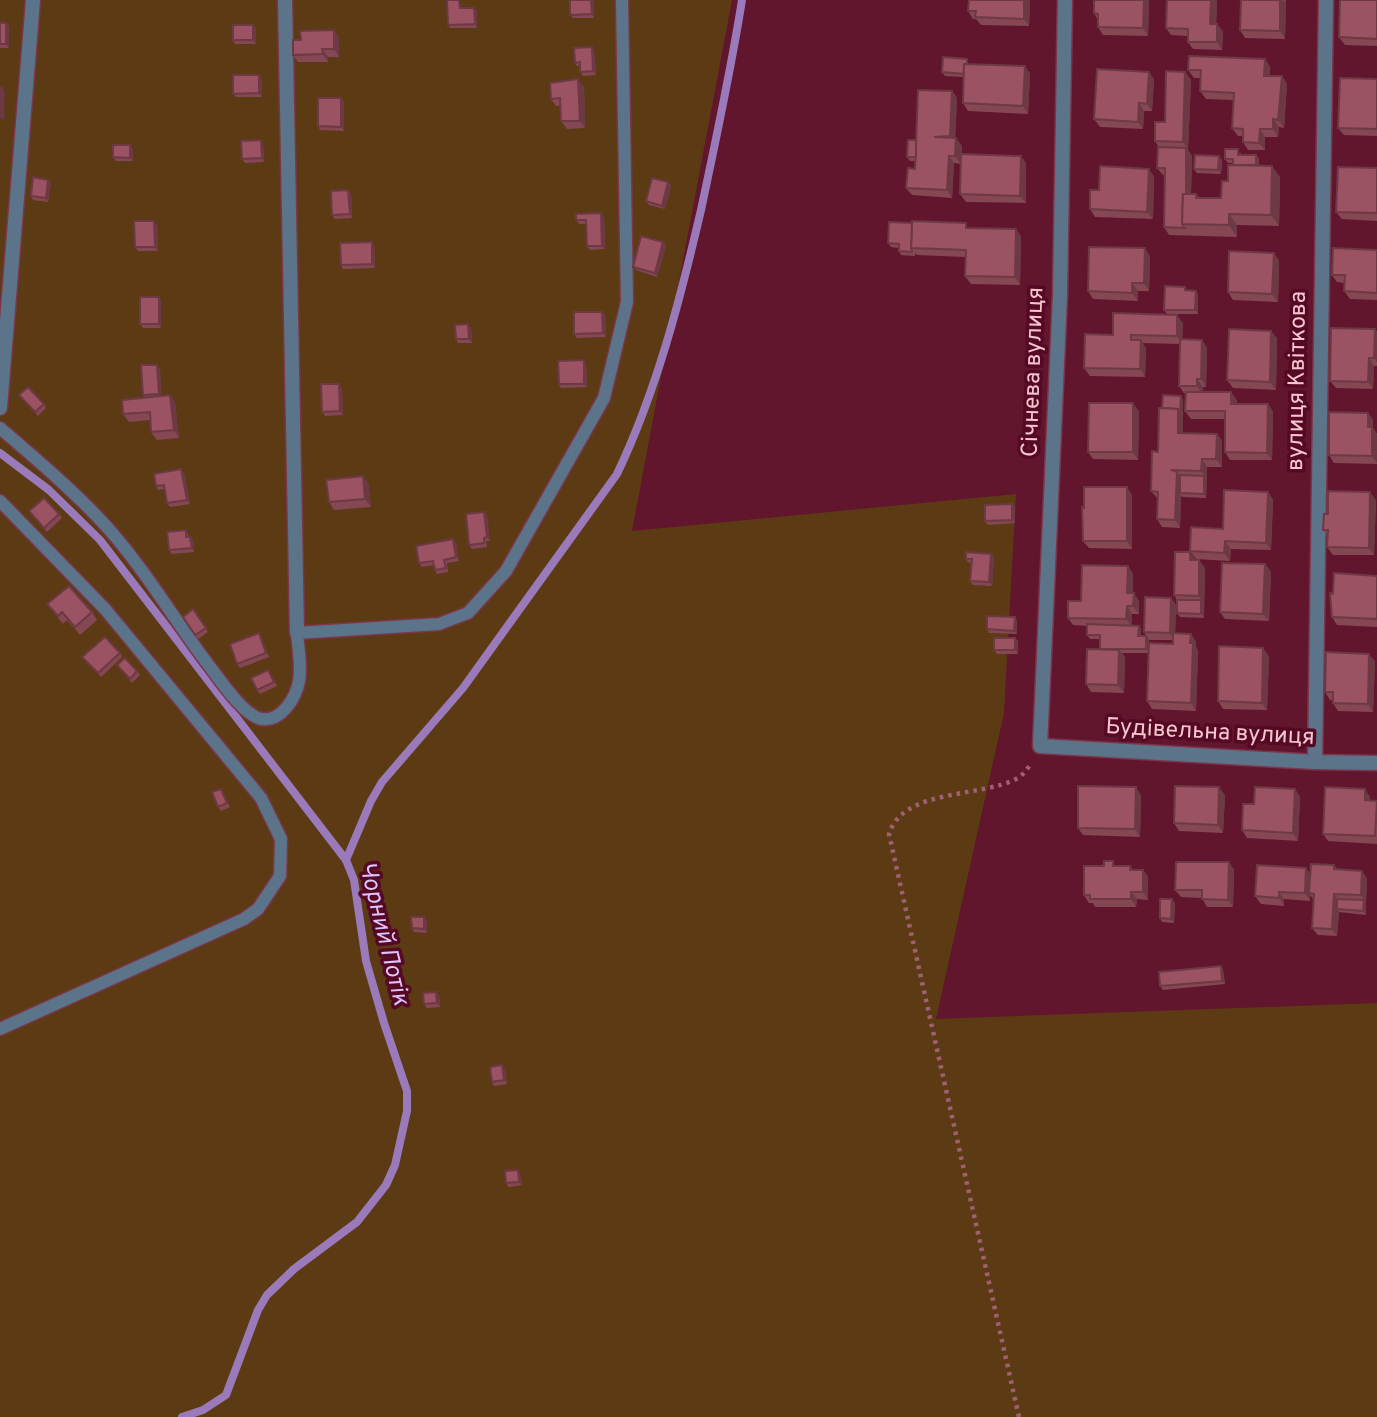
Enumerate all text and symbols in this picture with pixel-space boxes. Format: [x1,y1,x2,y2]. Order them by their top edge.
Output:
street label: Січнева вулиця [1017,287,1051,457]
street label: вулиця Квіткова [1282,291,1314,471]
street label: Будівельна вулиця [1105,713,1315,753]
water label: Чорний Потік [351,859,415,1009]

